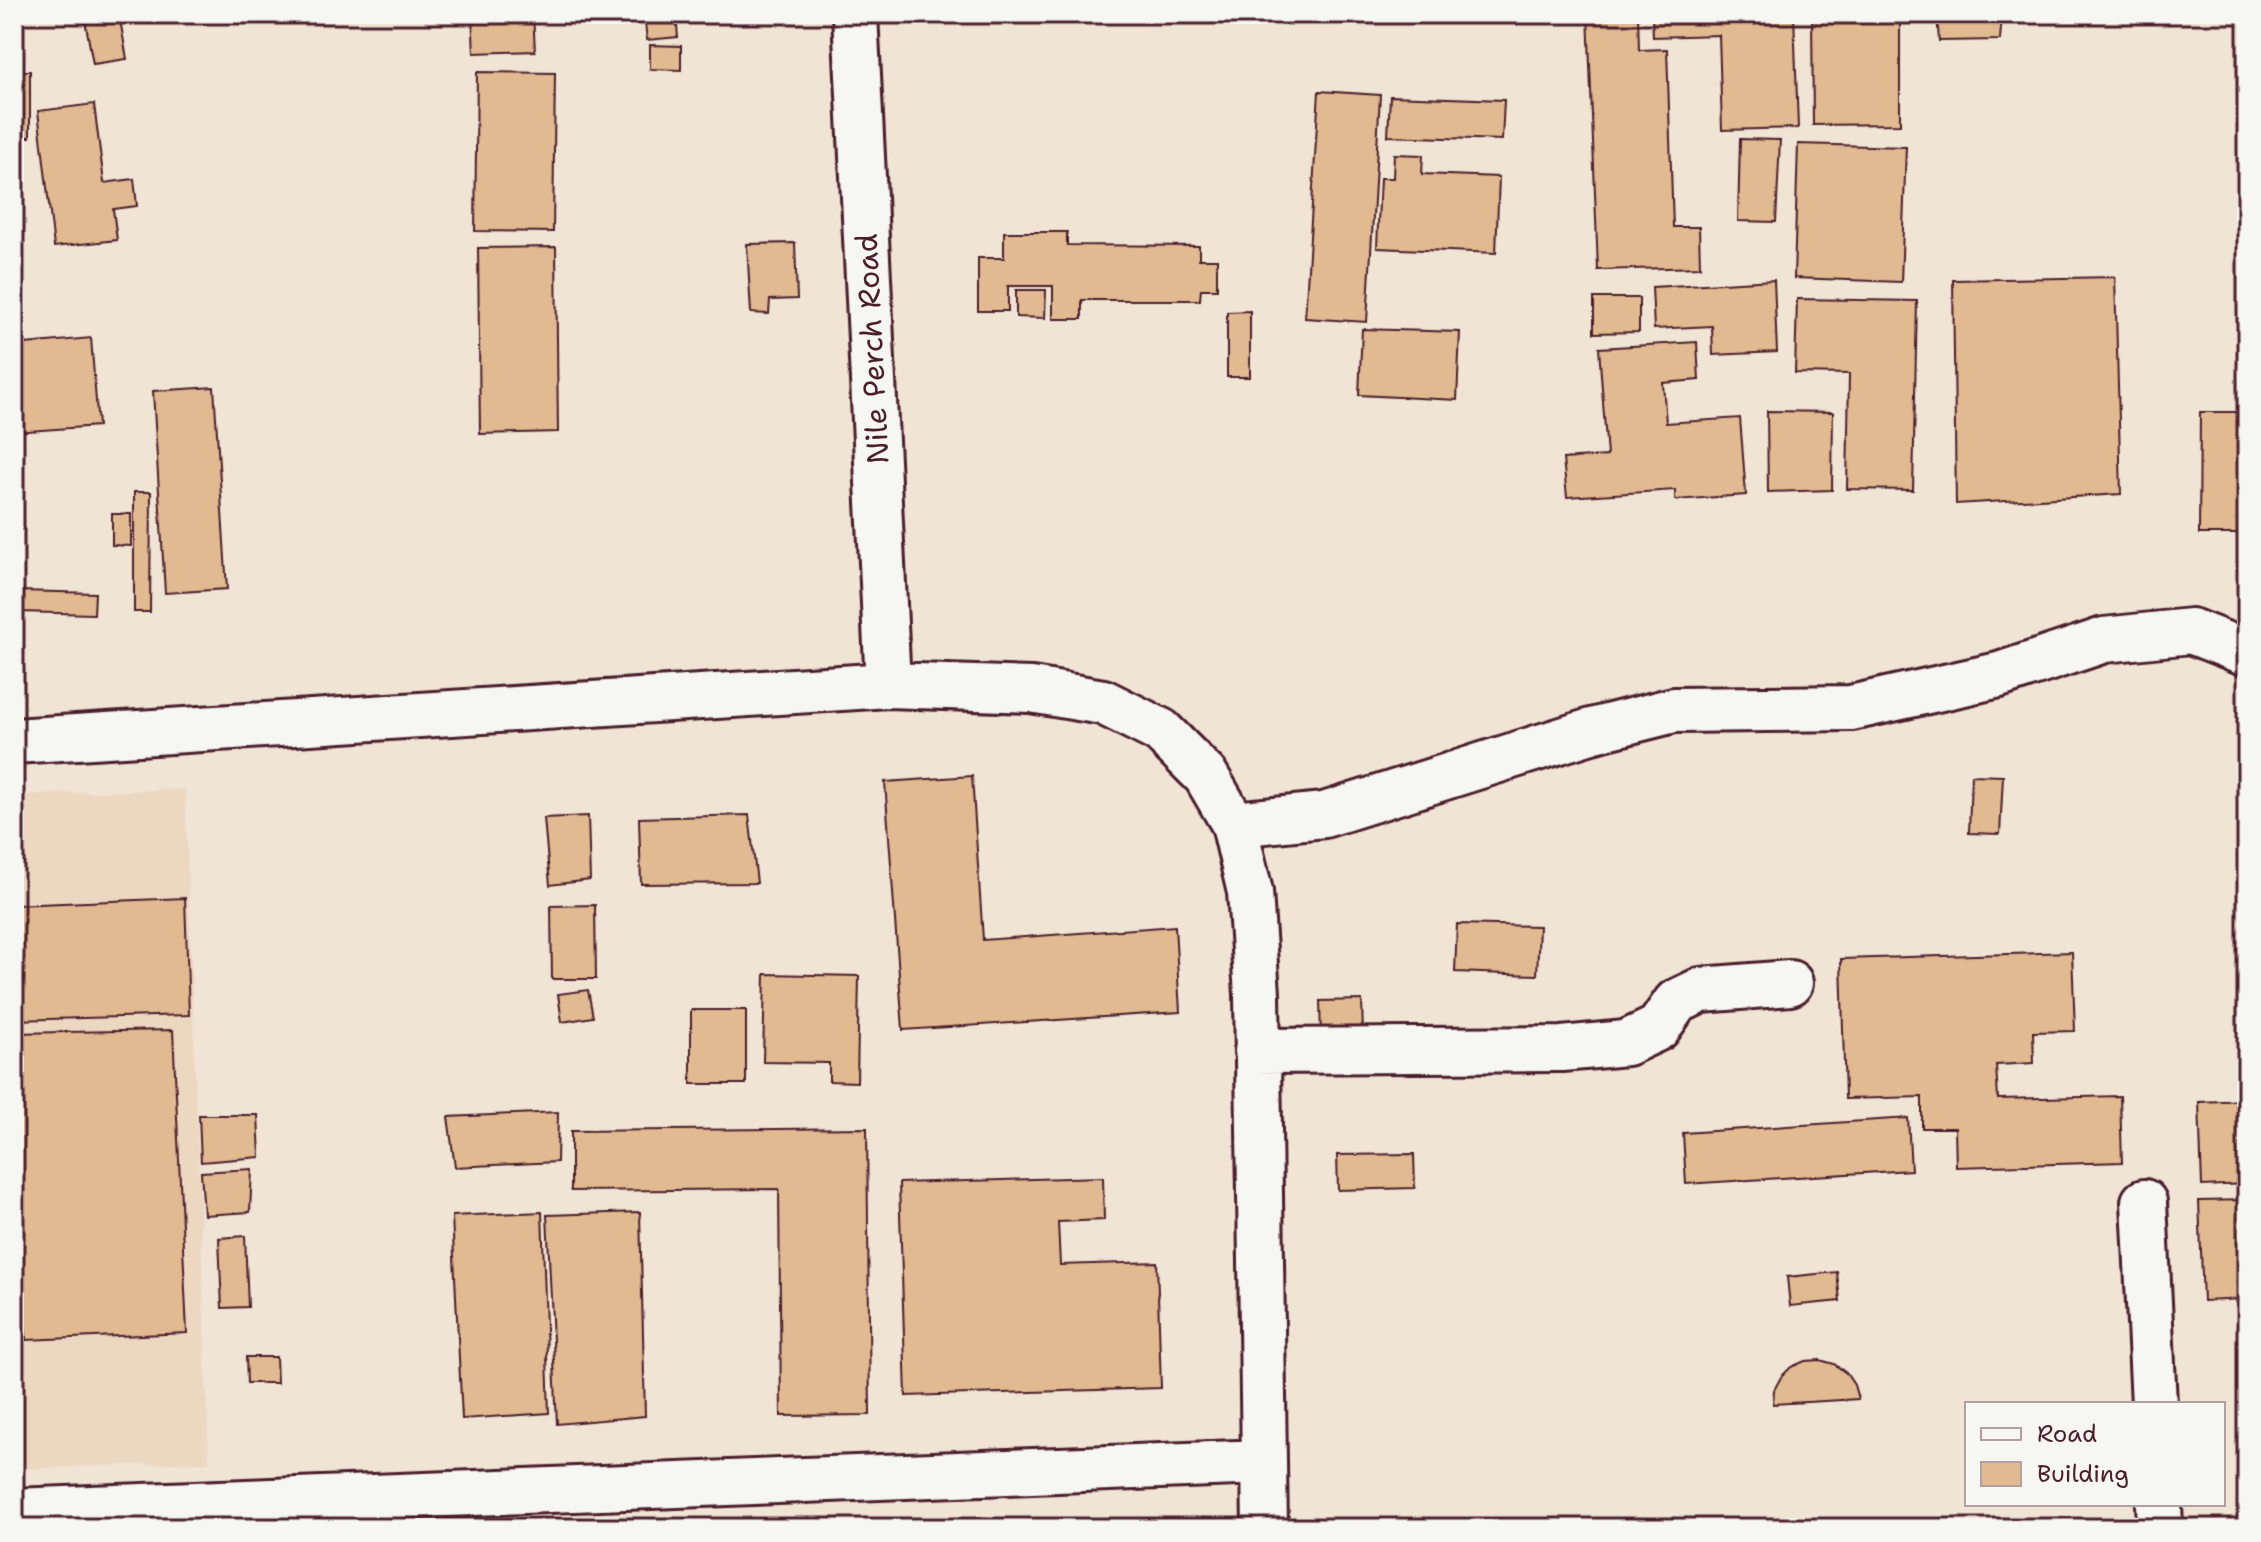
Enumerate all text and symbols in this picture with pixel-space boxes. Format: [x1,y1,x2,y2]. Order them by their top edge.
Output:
street label: Nile Perch Road [845,233,899,465]
legend [1965,1402,2225,1506]
text: Road [2037,1418,2097,1450]
text: Building [2037,1458,2129,1490]

